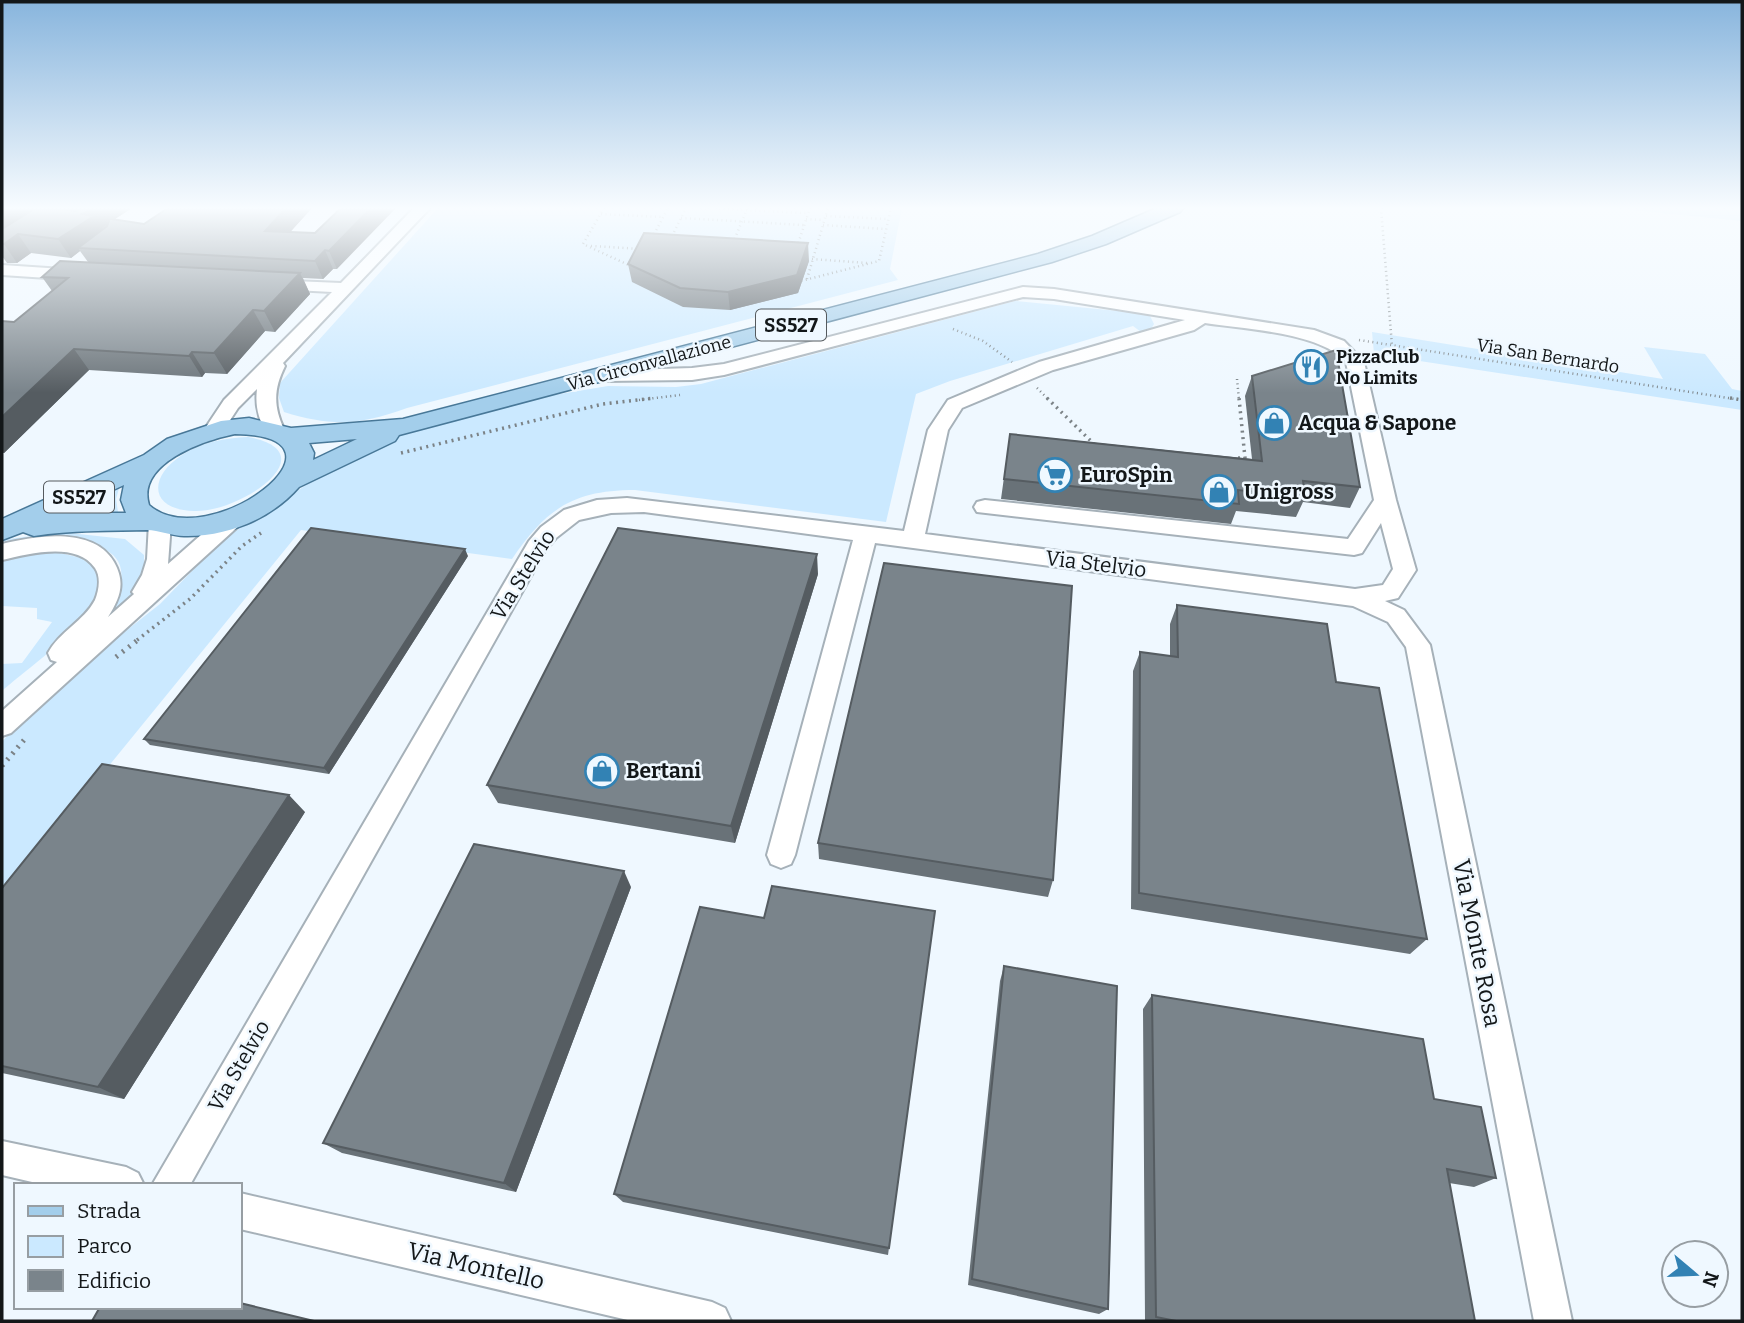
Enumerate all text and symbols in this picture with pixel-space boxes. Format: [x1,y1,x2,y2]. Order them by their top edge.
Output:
road number: SS527 [756,310,826,340]
street label: Via Circonvallazione [565,331,733,395]
street label: Via San Bernardo [1475,334,1621,378]
place label: PizzaClub No Limits [1336,346,1420,389]
restaurant icon: PizzaClub No Limits [1292,348,1330,386]
shop icon: Acqua & Sapone [1255,404,1293,442]
place label: Acqua & Sapone [1298,410,1456,436]
supermarket icon: EuroSpin [1036,456,1074,494]
place label: EuroSpin [1080,462,1173,488]
shop icon: Unigross [1200,473,1238,511]
place label: Unigross [1244,479,1334,505]
road number: SS527 [44,482,114,512]
street label: Via Stelvio [485,525,561,625]
street label: Via Stelvio [1044,545,1148,583]
shop icon: Bertani [583,752,621,790]
place label: Bertani [626,758,701,784]
street label: Via Monte Rosa [1447,857,1507,1029]
street label: Via Stelvio [202,1016,276,1116]
legend [14,1183,242,1309]
text: Strada [77,1198,141,1224]
text: Parco [77,1233,132,1259]
street label: Via Montello [405,1237,547,1295]
north arrow [1660,1239,1730,1309]
text: Edificio [77,1268,151,1294]
text: N [1697,1269,1724,1290]

